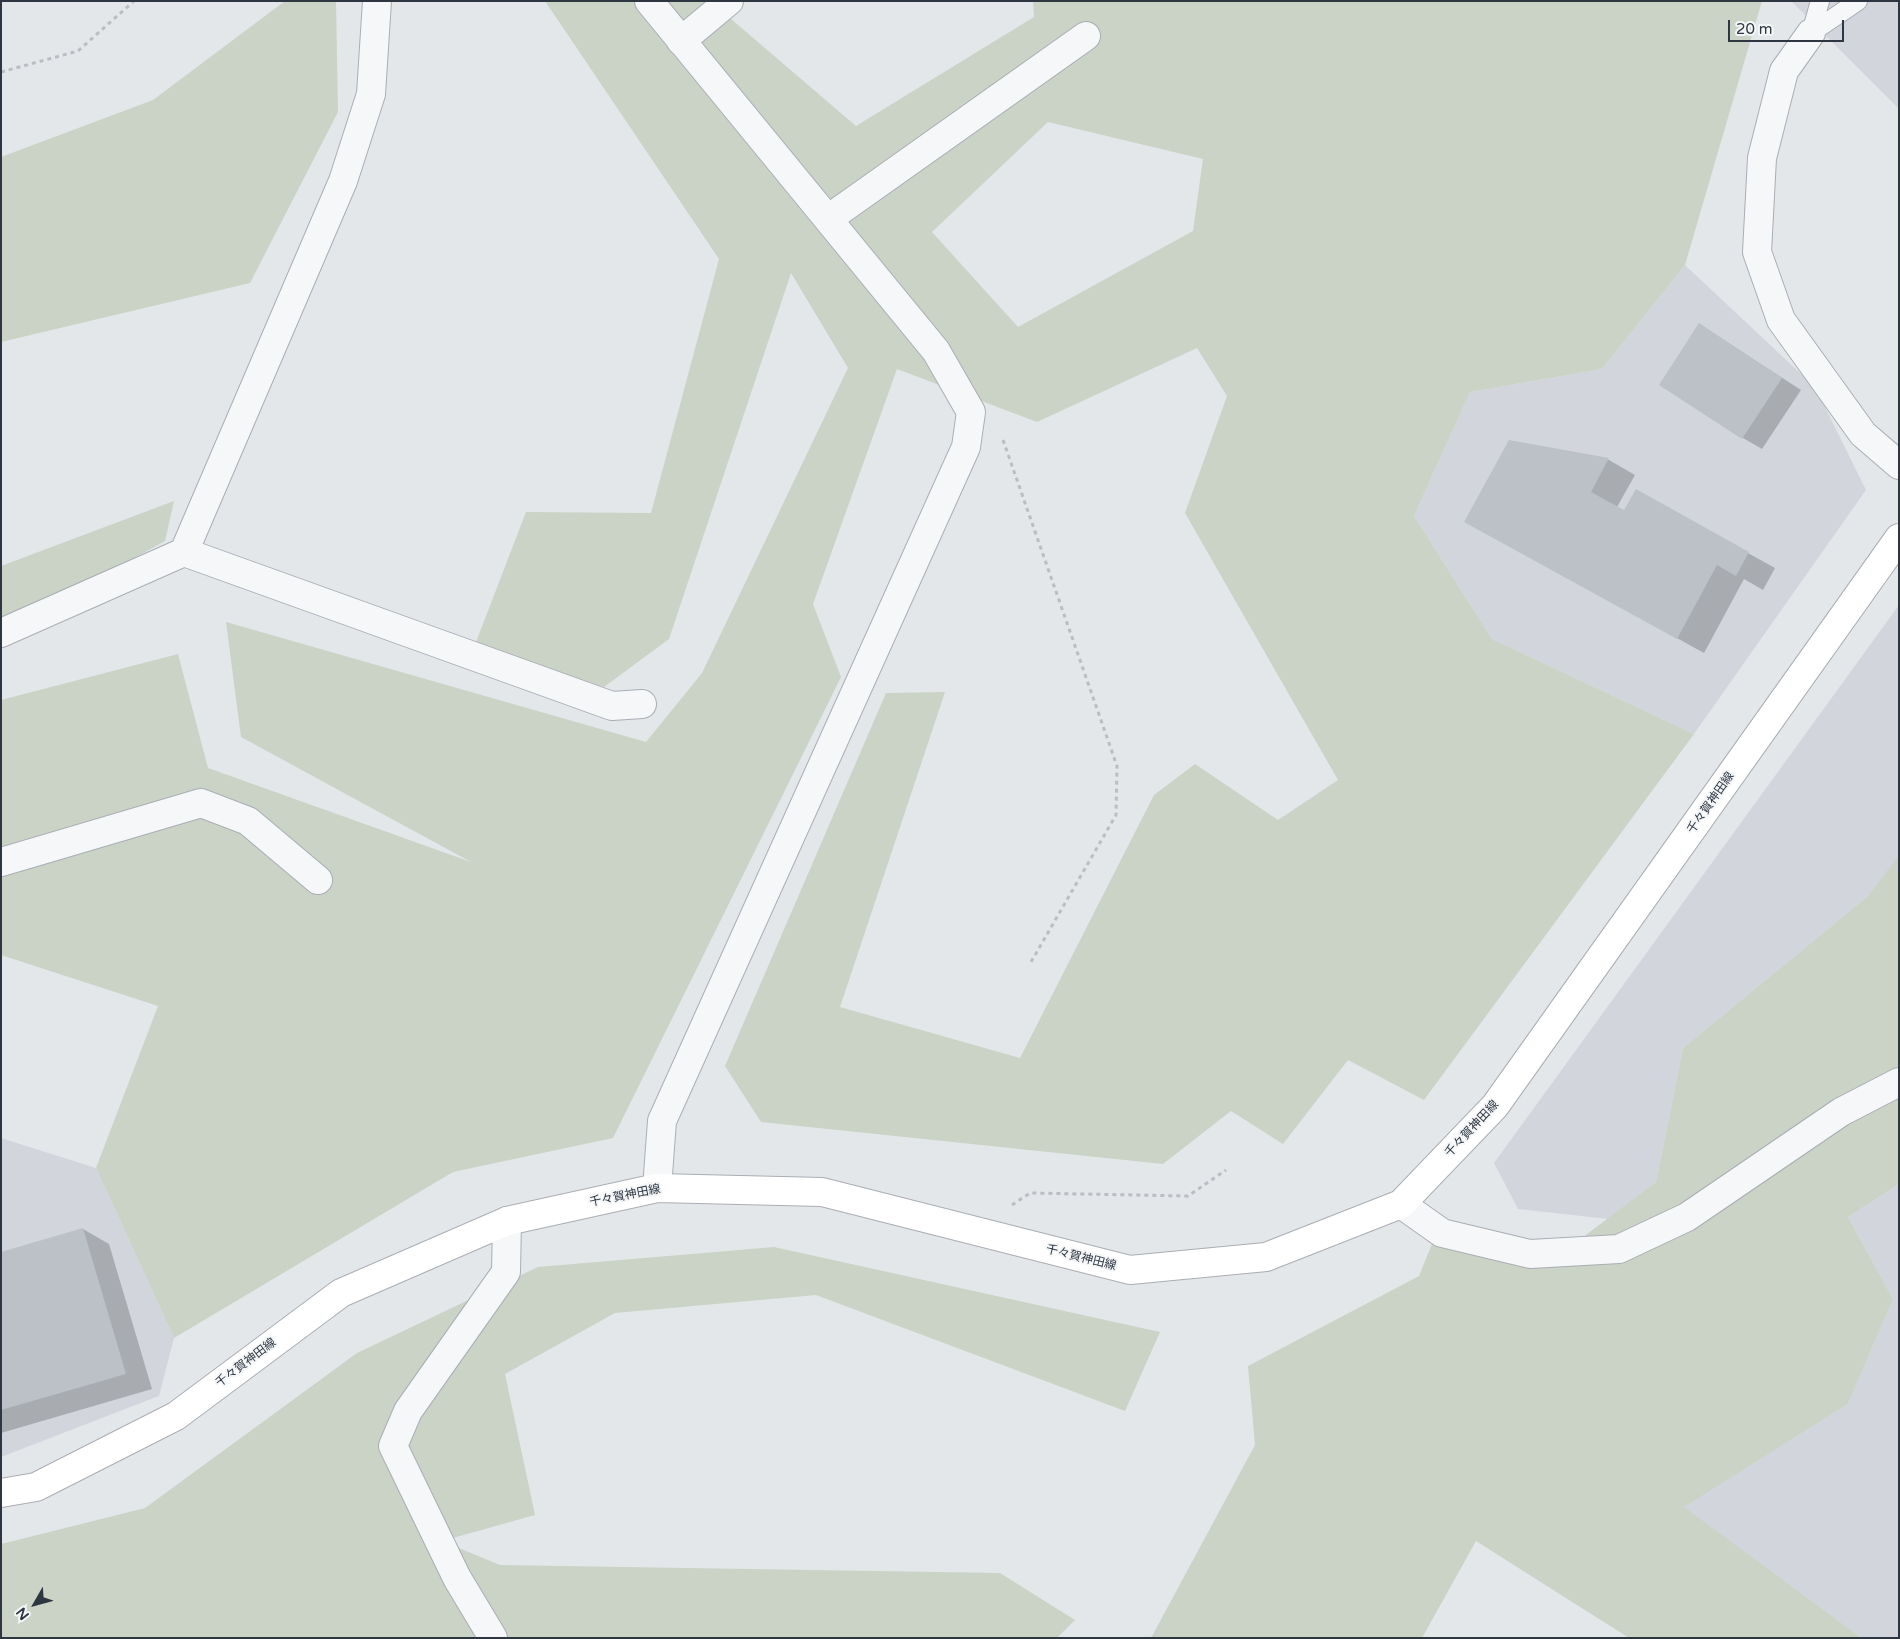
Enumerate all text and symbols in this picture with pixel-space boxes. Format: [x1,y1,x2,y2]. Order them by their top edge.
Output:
scale bar [1730,10,1846,42]
text: 20 m [1736,20,1773,38]
street label: 千々賀神田線 [1684,769,1738,837]
street label: 千々賀神田線 [1442,1098,1502,1160]
street label: 千々賀神田線 [588,1182,662,1210]
street label: 千々賀神田線 [1044,1242,1118,1274]
street label: 千々賀神田線 [213,1336,279,1390]
north arrow [10,1579,60,1629]
text: N [13,1604,33,1623]

